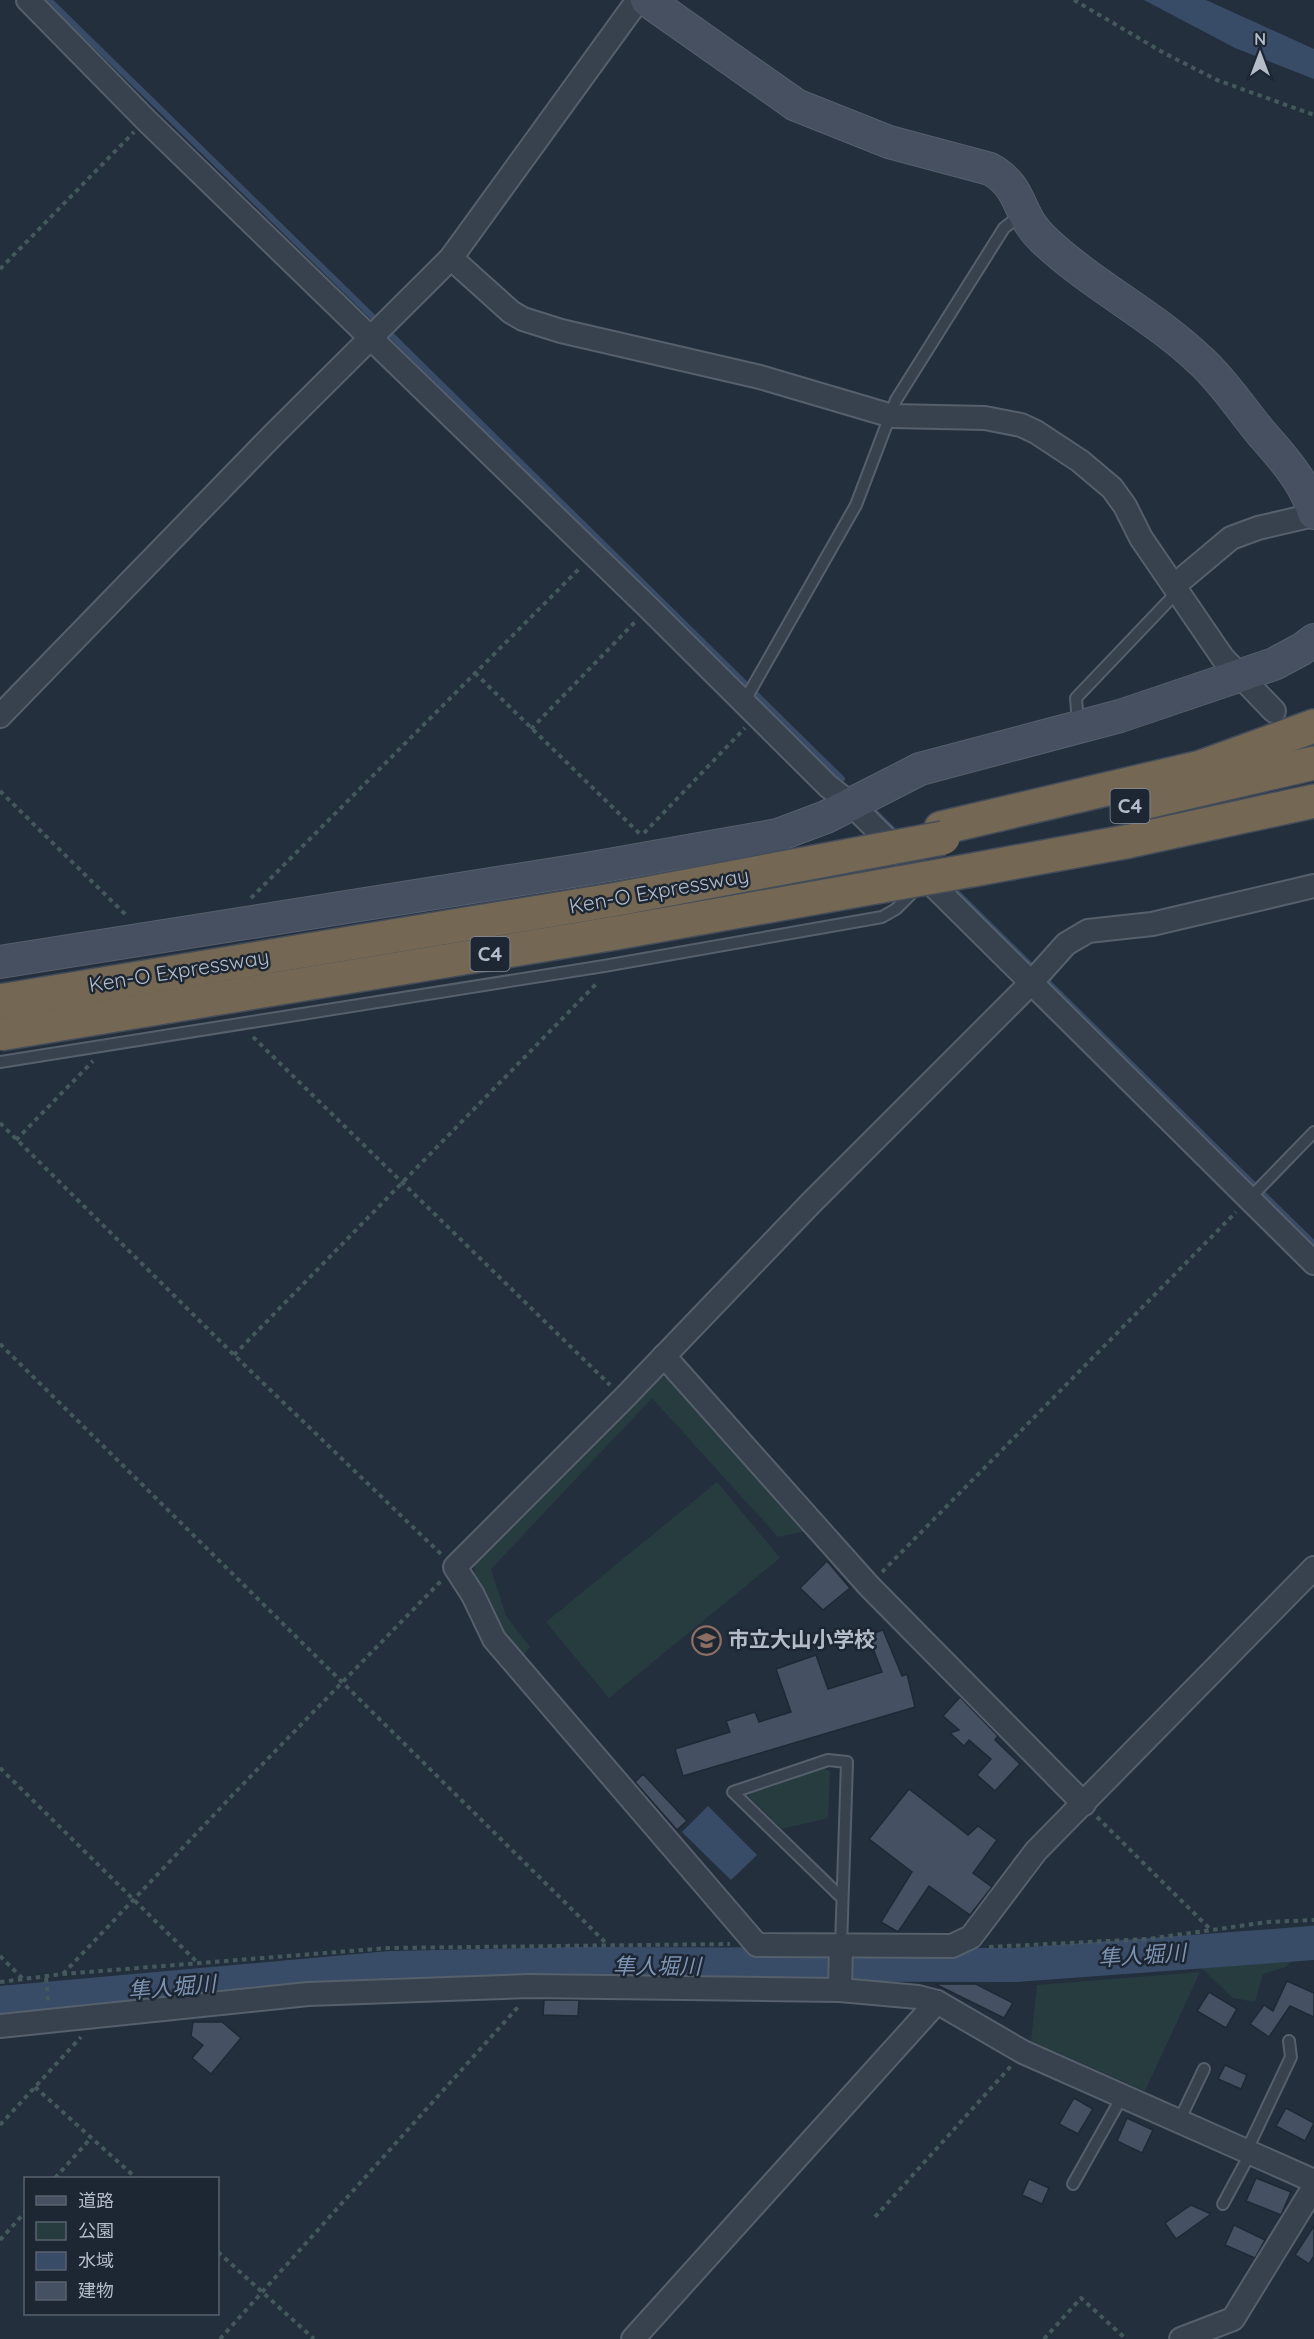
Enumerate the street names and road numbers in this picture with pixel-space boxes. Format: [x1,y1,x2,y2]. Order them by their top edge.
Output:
road number: C4 [1110,789,1150,823]
street label: Ken-O Expressway [567,861,751,919]
road number: C4 [470,937,510,971]
street label: Ken-O Expressway [87,943,271,997]

